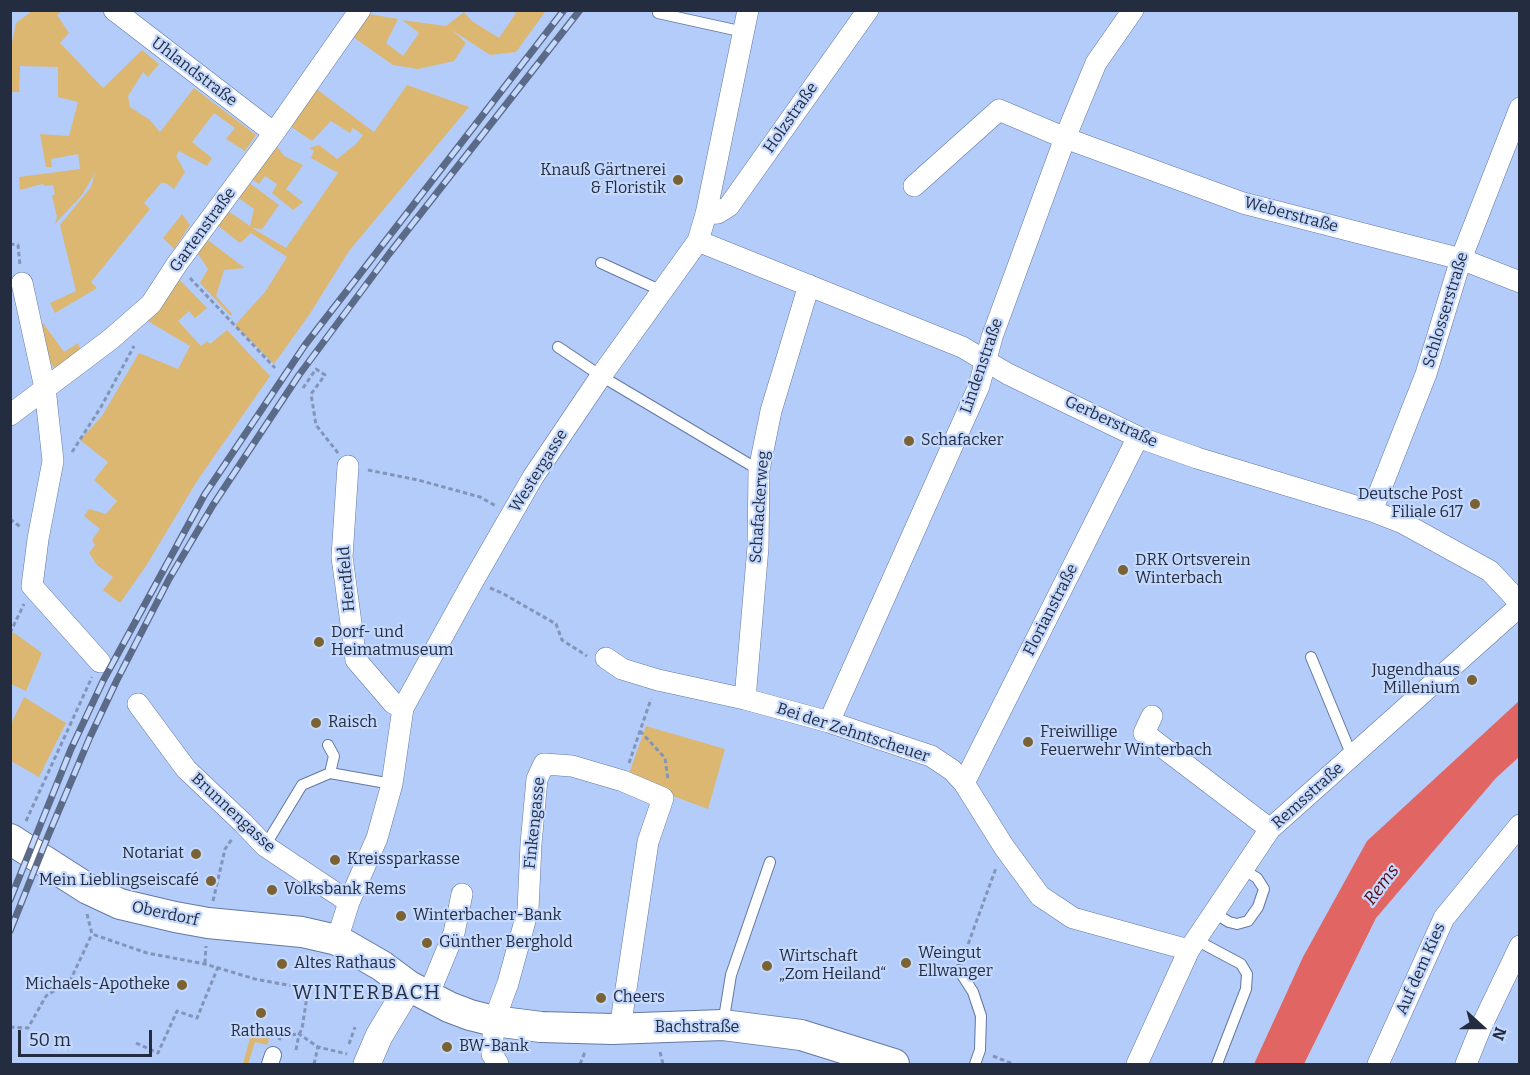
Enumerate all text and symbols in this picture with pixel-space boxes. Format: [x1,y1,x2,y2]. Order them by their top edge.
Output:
street label: Uhlandstraße [147,33,241,111]
street label: Holzstraße [760,79,822,157]
place label: Knauß Gärtnerei & Floristik [540,161,666,199]
marker: Knauß Gärtnerei & Floristik [671,173,685,187]
street label: Gartenstraße [166,184,240,276]
street label: Weberstraße [1242,193,1340,237]
street label: Schlosserstraße [1419,250,1473,370]
street label: Lindenstraße [957,316,1007,416]
street label: Gerberstraße [1062,392,1160,452]
street label: Westergasse [506,426,572,516]
place label: Schafacker [921,431,1003,451]
marker: Schafacker [902,434,916,448]
street label: Schafackerweg [746,450,774,564]
place label: Deutsche Post Filiale 617 [1358,485,1463,523]
marker: Deutsche Post Filiale 617 [1468,497,1482,511]
street label: Herdfeld [335,545,359,613]
place label: DRK Ortsverein Winterbach [1135,551,1251,589]
street label: Florianstraße [1020,561,1082,659]
marker: DRK Ortsverein Winterbach [1116,563,1130,577]
place label: Dorf- und Heimatmuseum [331,623,454,661]
marker: Dorf- und Heimatmuseum [312,635,326,649]
place label: Jugendhaus Millenium [1372,661,1460,699]
marker: Jugendhaus Millenium [1465,673,1479,687]
street label: Bei der Zehntscheuer [774,699,932,767]
place label: Raisch [328,713,377,733]
marker: Raisch [309,716,323,730]
place label: Freiwillige Feuerwehr Winterbach [1040,723,1212,761]
marker: Freiwillige Feuerwehr Winterbach [1021,735,1035,749]
street label: Remsstraße [1268,759,1348,833]
street label: Brunnengasse [187,769,279,857]
street label: Finkengasse [521,776,549,870]
place label: Notariat [122,844,184,864]
marker: Notariat [189,847,203,861]
place label: Kreissparkasse [347,850,460,870]
marker: Kreissparkasse [328,853,342,867]
water label: Rems [1360,861,1404,909]
place label: Mein Lieblingseiscafé [39,871,199,891]
marker: Mein Lieblingseiscafé [204,874,218,888]
place label: Volksbank Rems [284,880,406,900]
marker: Volksbank Rems [265,883,279,897]
street label: Oberdorf [130,898,200,930]
place label: Winterbacher-Bank [413,906,562,926]
marker: Winterbacher-Bank [394,909,408,923]
street label: Auf dem Kies [1392,920,1450,1018]
place label: Günther Berghold [439,933,573,953]
marker: Günther Berghold [420,936,434,950]
place label: Weingut Ellwanger [918,944,993,982]
place label: Wirtschaft „Zom Heiland“ [779,947,886,985]
place label: Altes Rathaus [294,954,396,974]
marker: Weingut Ellwanger [899,956,913,970]
marker: Altes Rathaus [275,957,289,971]
marker: Wirtschaft „Zom Heiland“ [760,959,774,973]
place label: Michaels-Apotheke [25,975,170,995]
marker: Michaels-Apotheke [175,978,189,992]
district label: WINTERBACH [293,981,441,1005]
place label: Cheers [613,988,665,1008]
marker: Cheers [594,991,608,1005]
north arrow [1452,997,1512,1057]
marker: Rathaus [254,1006,268,1020]
scale bar [21,1018,154,1056]
street label: Bachstraße [655,1018,739,1038]
place label: Rathaus [231,1022,291,1042]
text: N [1488,1024,1510,1043]
text: 50 m [29,1029,71,1051]
place label: BW-Bank [459,1037,529,1057]
marker: BW-Bank [440,1040,454,1054]

